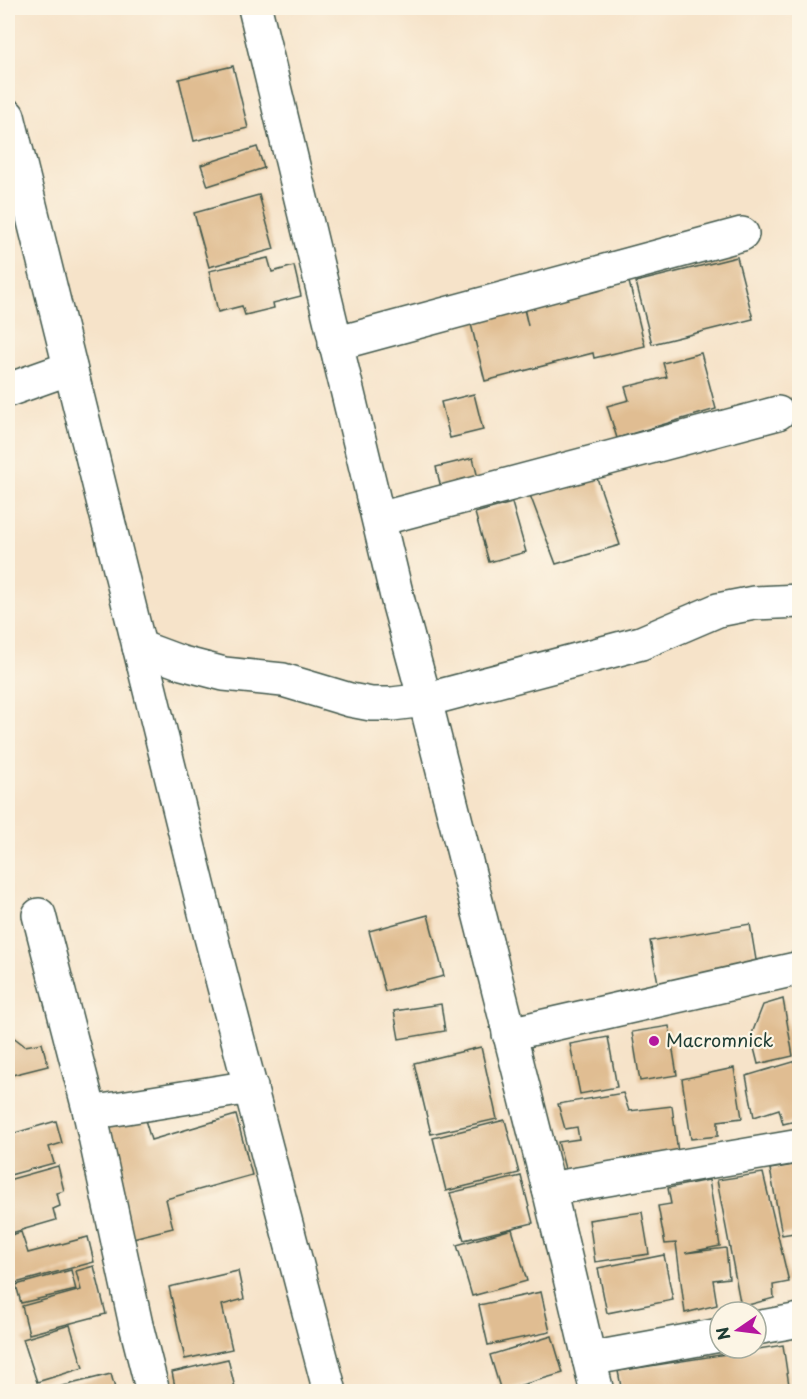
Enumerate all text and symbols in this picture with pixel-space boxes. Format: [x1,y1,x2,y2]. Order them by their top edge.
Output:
place label: Macromnick [666,1026,774,1053]
marker: Macromnick [647,1034,661,1048]
north arrow [708,1300,768,1360]
text: N [709,1325,736,1343]

